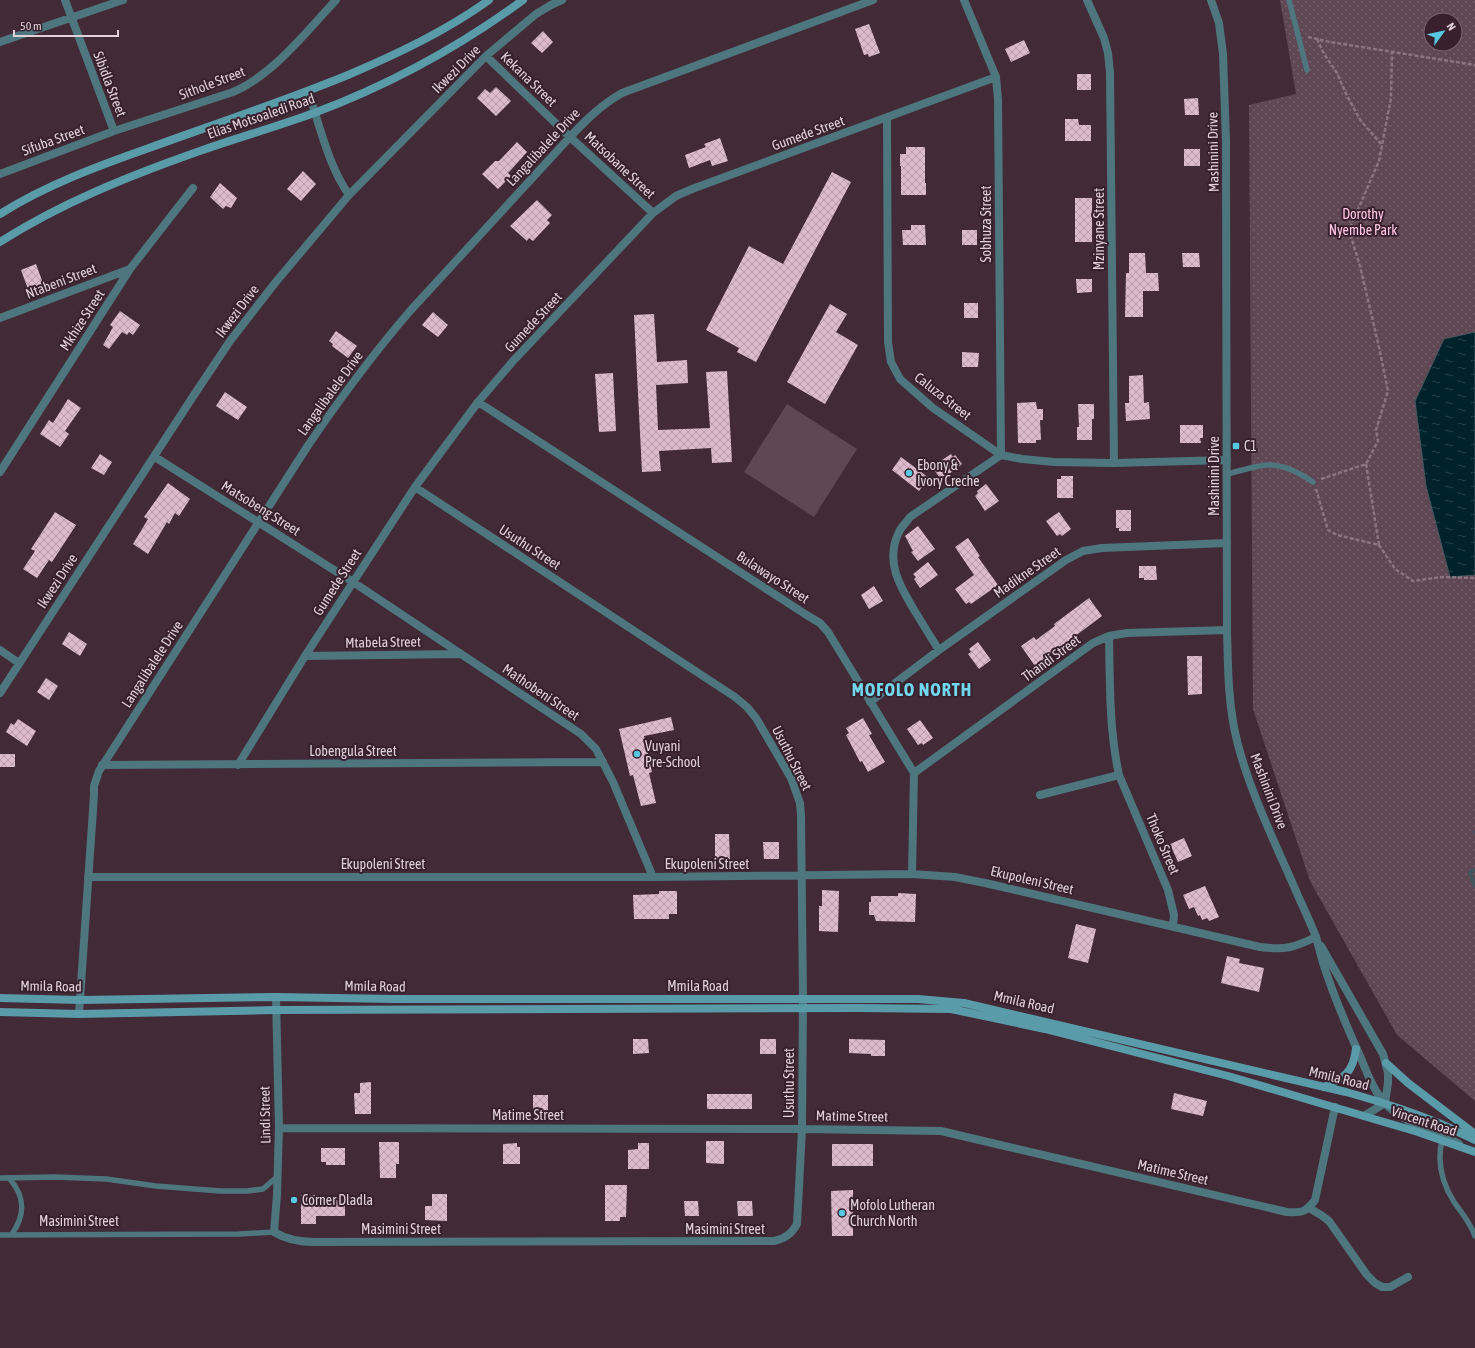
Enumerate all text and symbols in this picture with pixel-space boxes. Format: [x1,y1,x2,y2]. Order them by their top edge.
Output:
scale bar [14,12,118,38]
north arrow [1423,12,1463,52]
text: 50 m [20,19,42,33]
text: N [1445,21,1458,33]
street label: Ikwezi Drive [429,42,483,96]
street label: Kekana Street [498,48,560,110]
street label: Sibidla Street [90,49,130,119]
street label: Sithole Street [177,63,247,103]
street label: Elias Motsoaledi Road [205,90,317,142]
street label: Langalibalele Drive [503,105,583,189]
street label: Gumede Street [769,112,847,154]
street label: Mashinini Drive [1204,112,1222,192]
street label: Sifuba Street [19,121,87,159]
street label: Matsobane Street [581,128,659,202]
street label: Sobhuza Street [978,186,994,262]
street label: Mzinyane Street [1091,188,1107,270]
park label: Dorothy Nyembe Park [1329,206,1397,238]
street label: Ntabeni Street [23,260,99,302]
street label: Ikwezi Drive [212,282,262,340]
street label: Mkhize Street [56,287,108,353]
street label: Gumede Street [501,289,565,355]
street label: Langalibalele Drive [294,348,366,438]
street label: Caluza Street [911,369,975,423]
street label: Mashinini Drive [1206,436,1222,516]
place label: C1 [1244,438,1257,454]
marker: C1 [1231,441,1241,451]
place label: Ebony & Ivory Creche [917,457,980,489]
marker: Ebony & Ivory Creche [904,468,914,478]
street label: Matsobeng Street [219,477,303,539]
street label: Usuthu Street [496,521,564,573]
street label: Madikne Street [991,543,1063,601]
street label: Gumede Street [310,546,364,618]
street label: Bulawayo Street [734,548,812,606]
street label: Ikwezi Drive [34,551,80,611]
street label: Langalibalele Drive [118,618,186,710]
street label: Thandi Street [1019,631,1083,685]
street label: Mtabela Street [345,633,421,651]
street label: Mathobeni Street [500,661,582,723]
district label: MOFOLO NORTH [852,679,972,700]
street label: Usuthu Street [769,723,815,793]
place label: Vuyani Pre-School [645,738,701,770]
street label: Lobengula Street [309,743,397,759]
marker: Vuyani Pre-School [632,749,642,759]
street label: Mashinini Drive [1247,751,1291,831]
street label: Thoko Street [1143,811,1183,877]
street label: Ekupoleni Street [341,856,425,872]
street label: Ekupoleni Street [665,856,749,872]
street label: Ekupoleni Street [989,863,1075,897]
street label: Mmila Road [20,977,82,995]
street label: Mmila Road [344,977,406,995]
street label: Mmila Road [667,978,729,994]
street label: Mmila Road [992,987,1056,1017]
street label: Usuthu Street [781,1048,797,1118]
street label: Mmila Road [1307,1063,1371,1093]
street label: Lindi Street [256,1086,274,1144]
street label: Vincent Road [1389,1103,1459,1139]
street label: Matime Street [492,1107,564,1123]
street label: Matime Street [816,1107,888,1125]
street label: Matime Street [1136,1156,1210,1188]
place label: Corner Dladla [302,1192,373,1208]
marker: Corner Dladla [289,1195,299,1205]
place label: Mofolo Lutheran Church North [850,1197,935,1229]
marker: Mofolo Lutheran Church North [837,1208,847,1218]
street label: Masimini Street [39,1213,119,1229]
street label: Masimini Street [361,1221,441,1237]
street label: Masimini Street [685,1221,765,1237]

